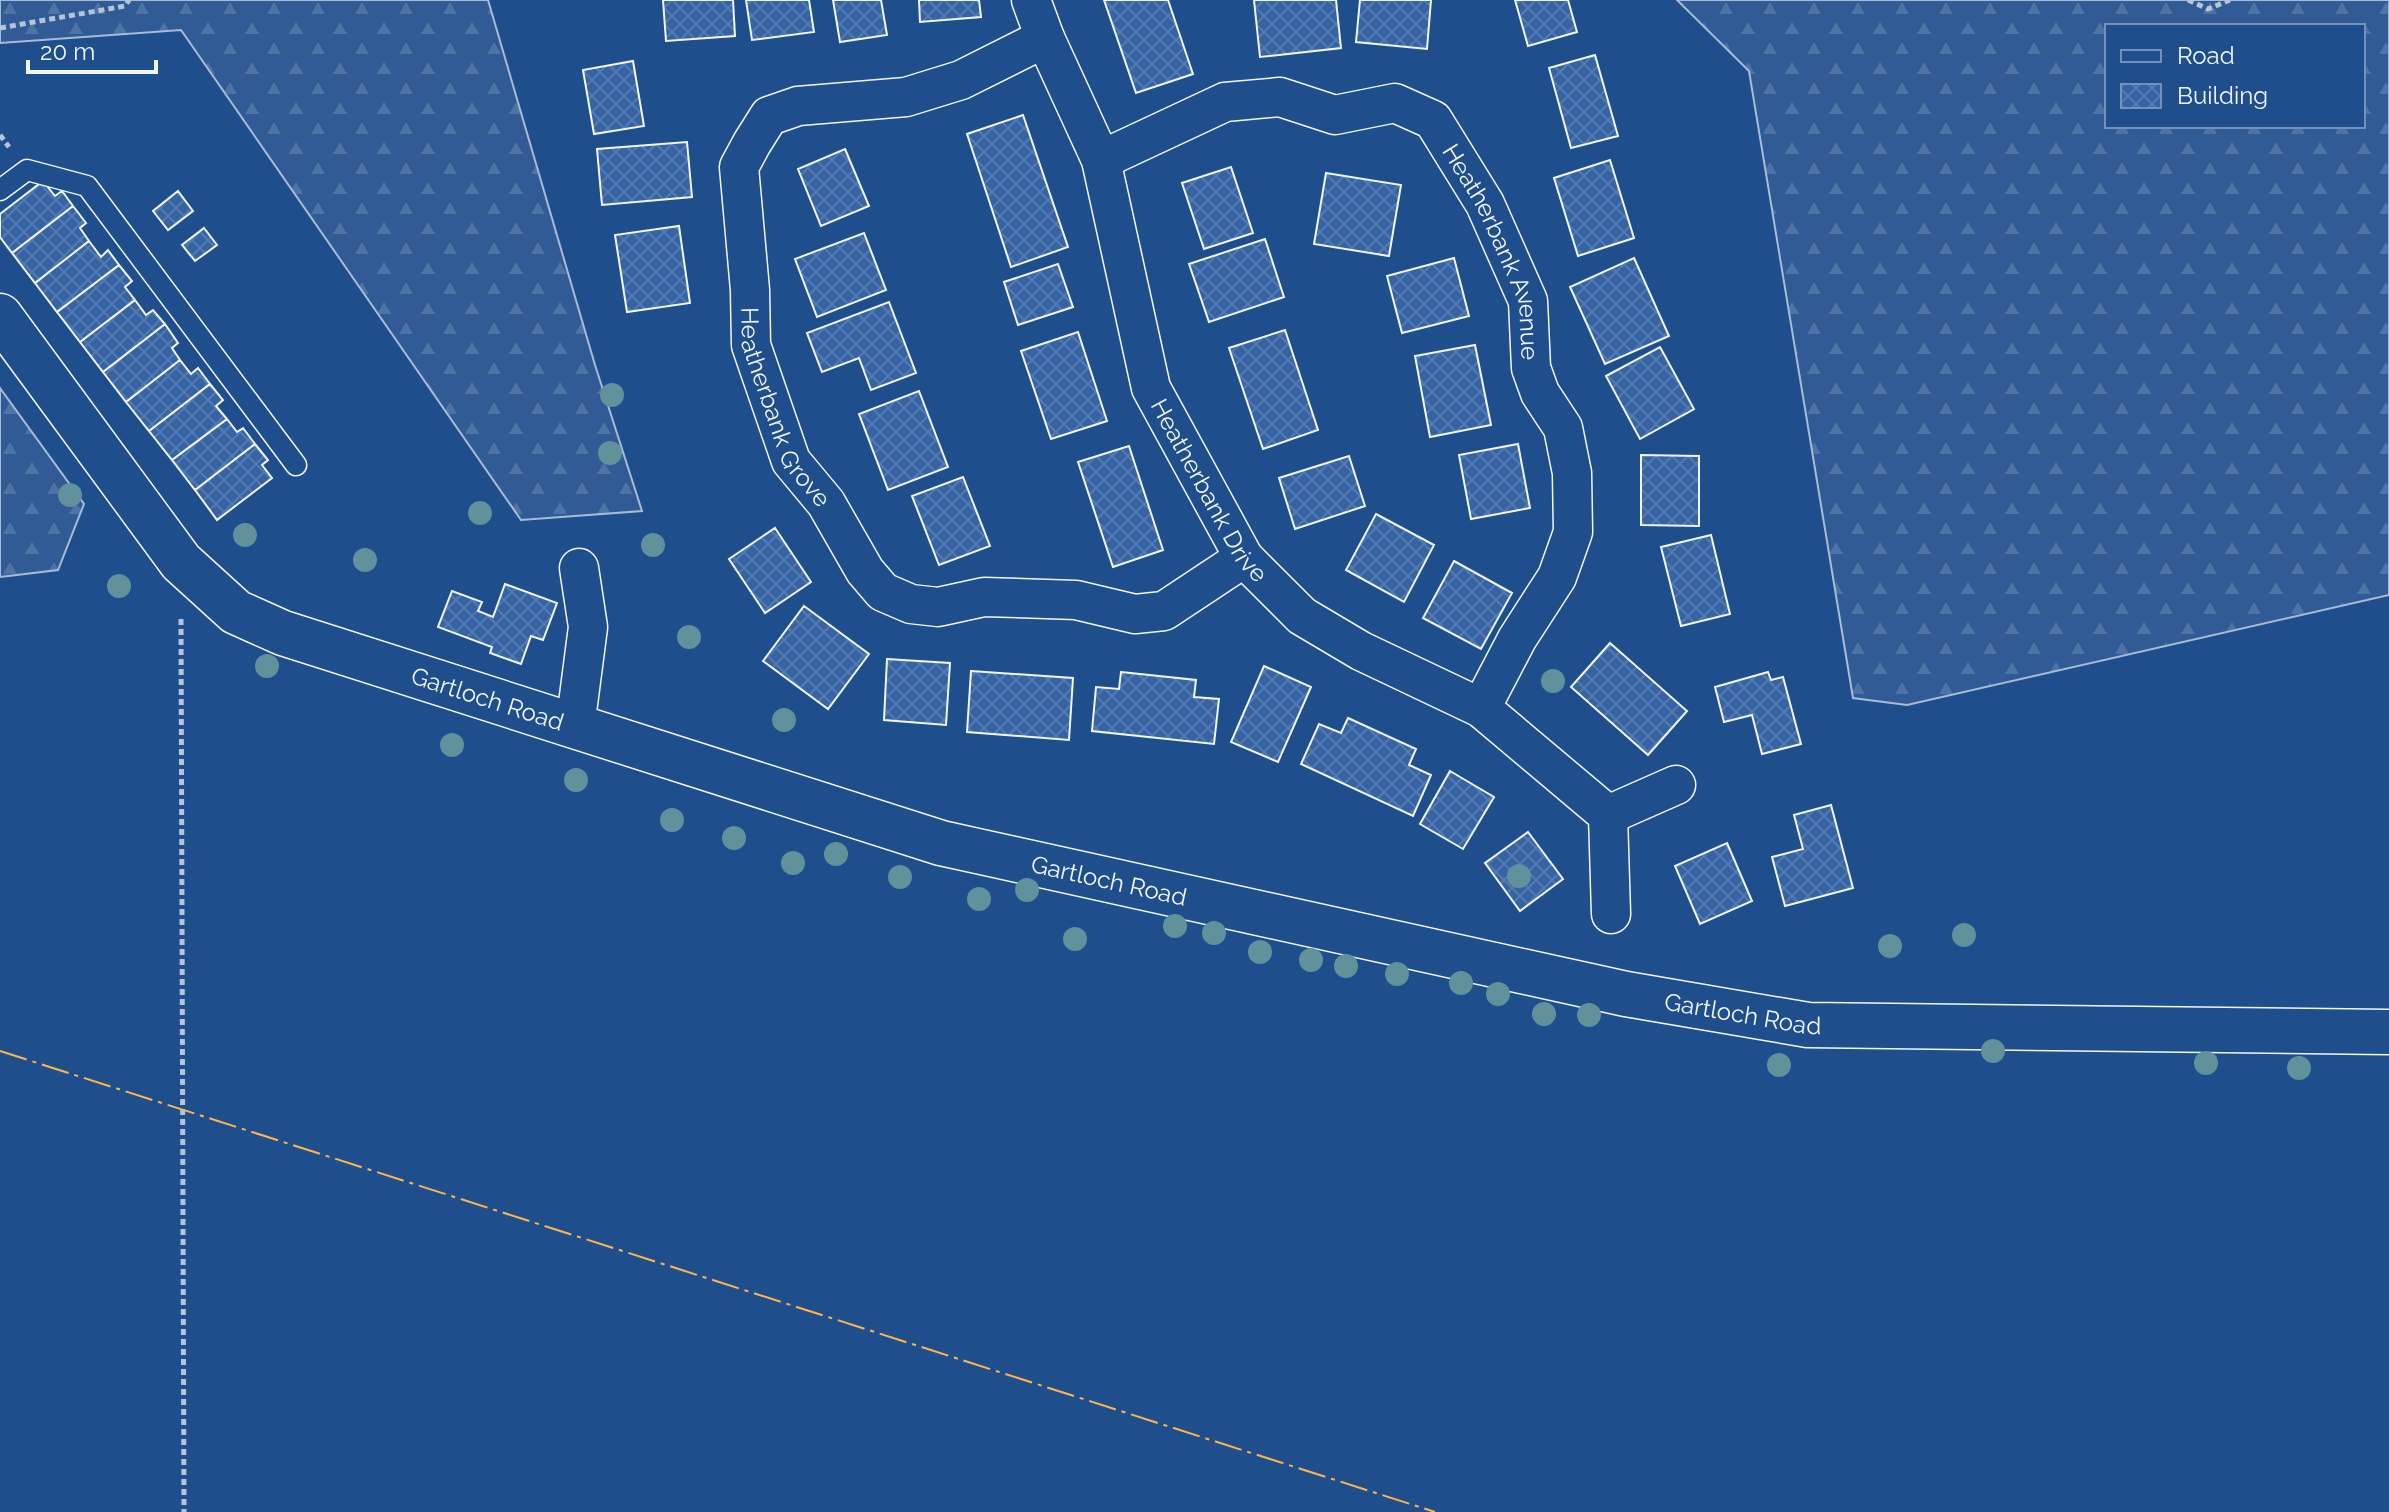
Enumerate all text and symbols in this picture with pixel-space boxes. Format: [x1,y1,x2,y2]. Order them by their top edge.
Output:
scale bar [28,24,156,74]
legend [2105,24,2365,128]
text: 20 m [40,37,95,66]
text: Road [2177,41,2235,70]
text: Building [2177,81,2268,110]
street label: Heatherbank Avenue [1437,138,1545,361]
street label: Heatherbank Grove [735,307,837,512]
street label: Heatherbank Drive [1145,394,1274,588]
street label: Gartloch Road [408,660,568,736]
street label: Gartloch Road [1029,849,1190,911]
street label: Gartloch Road [1662,986,1821,1040]

